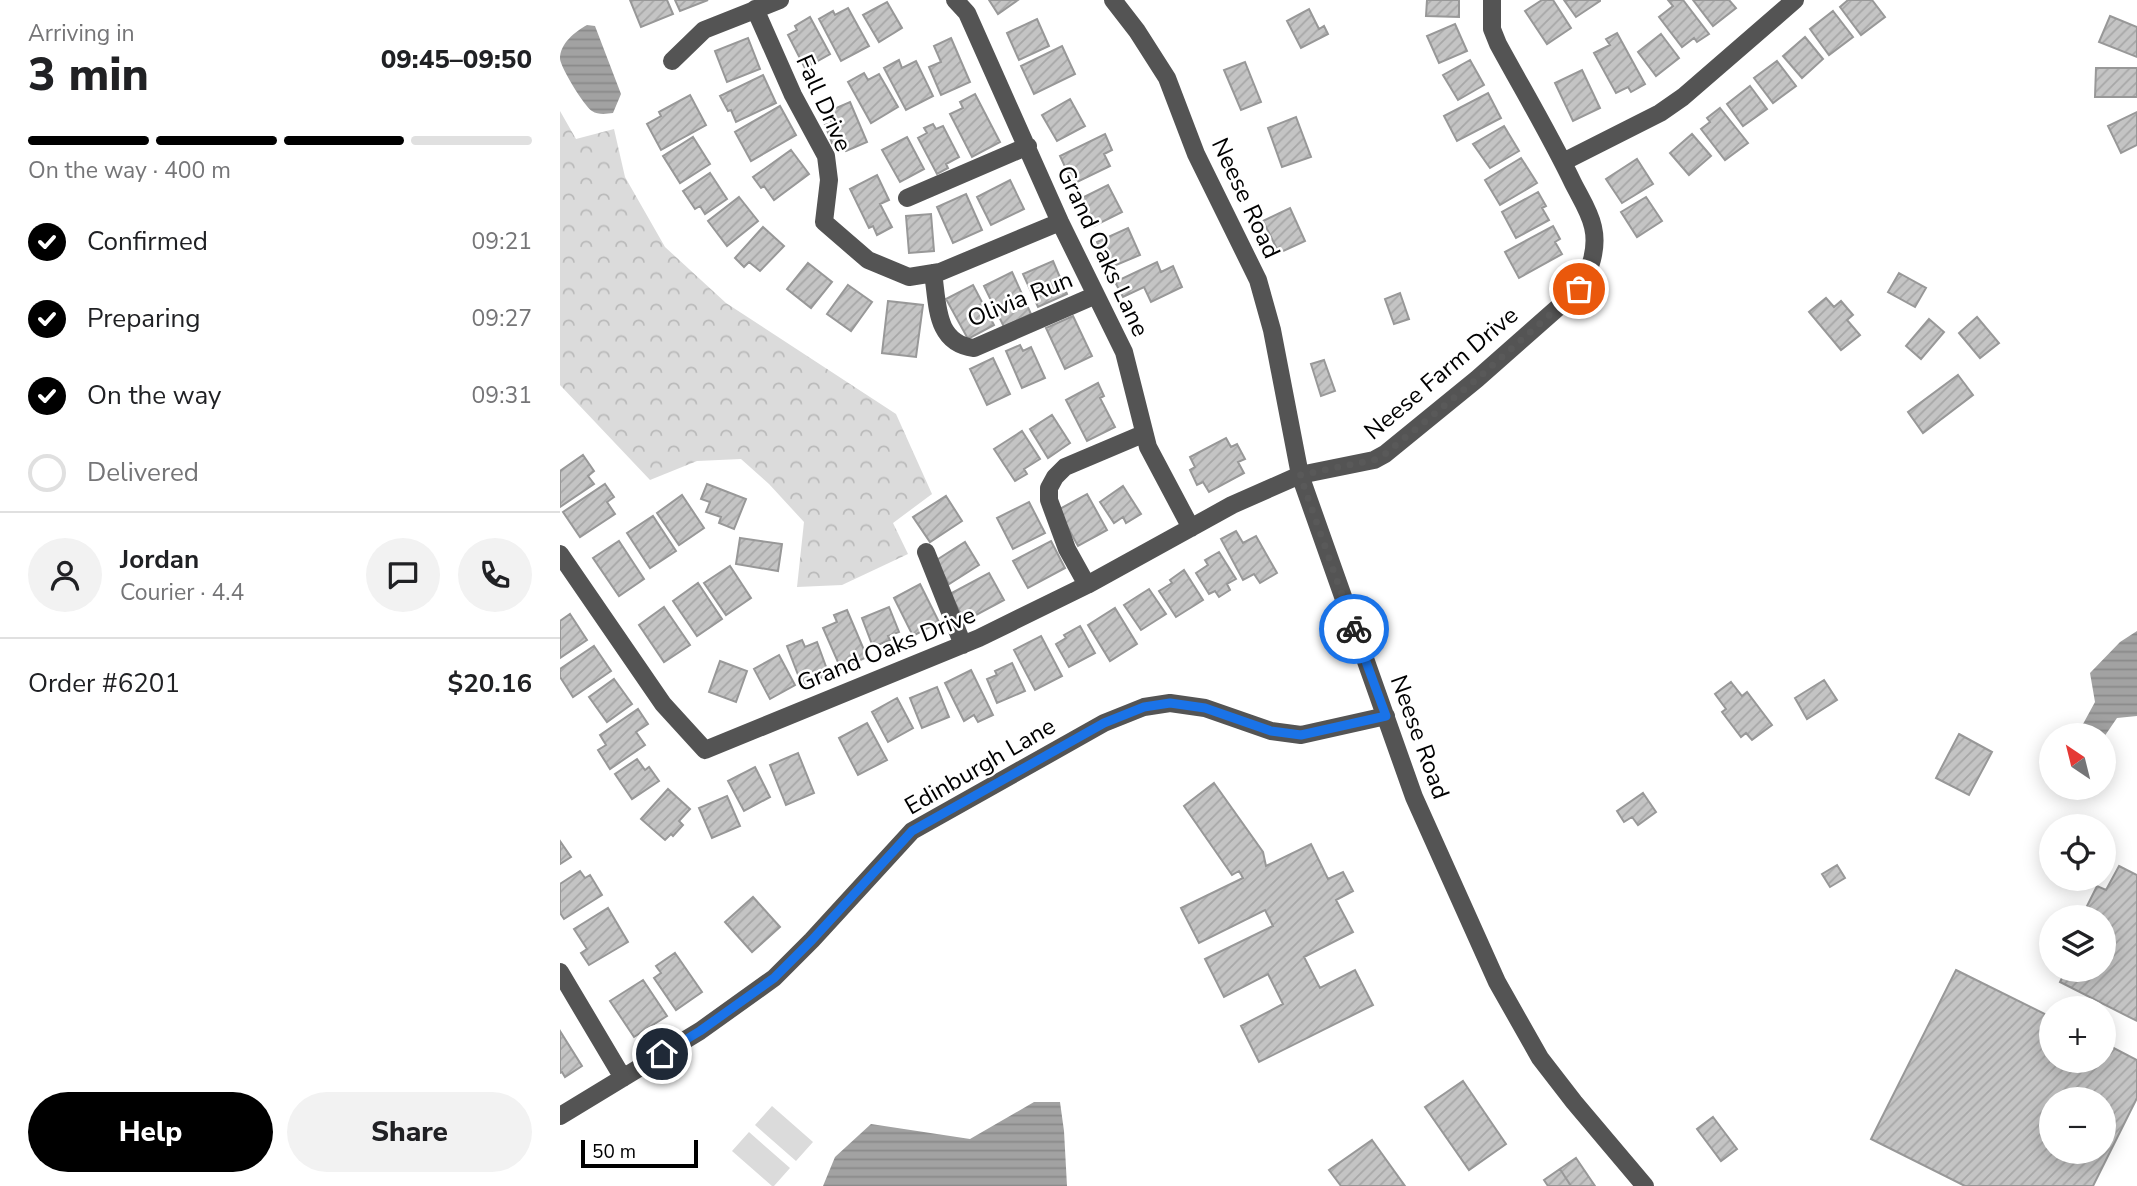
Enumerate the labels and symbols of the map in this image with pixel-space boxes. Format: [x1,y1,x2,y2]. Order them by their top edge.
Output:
street label: Fall Drive [788,50,860,156]
street label: Neese Road [1204,132,1288,264]
street label: Grand Oaks Lane [1049,160,1157,342]
pin [1549,259,1609,319]
street label: Olivia Run [963,263,1077,335]
street label: Neese Farm Drive [1357,299,1525,447]
courier [1319,594,1389,664]
street label: Grand Oaks Drive [792,599,980,699]
street label: Neese Road [1383,671,1457,803]
street label: Edinburgh Lane [899,710,1061,822]
north arrow [2039,723,2116,800]
pin [632,1024,692,1084]
scale bar [581,1137,698,1169]

